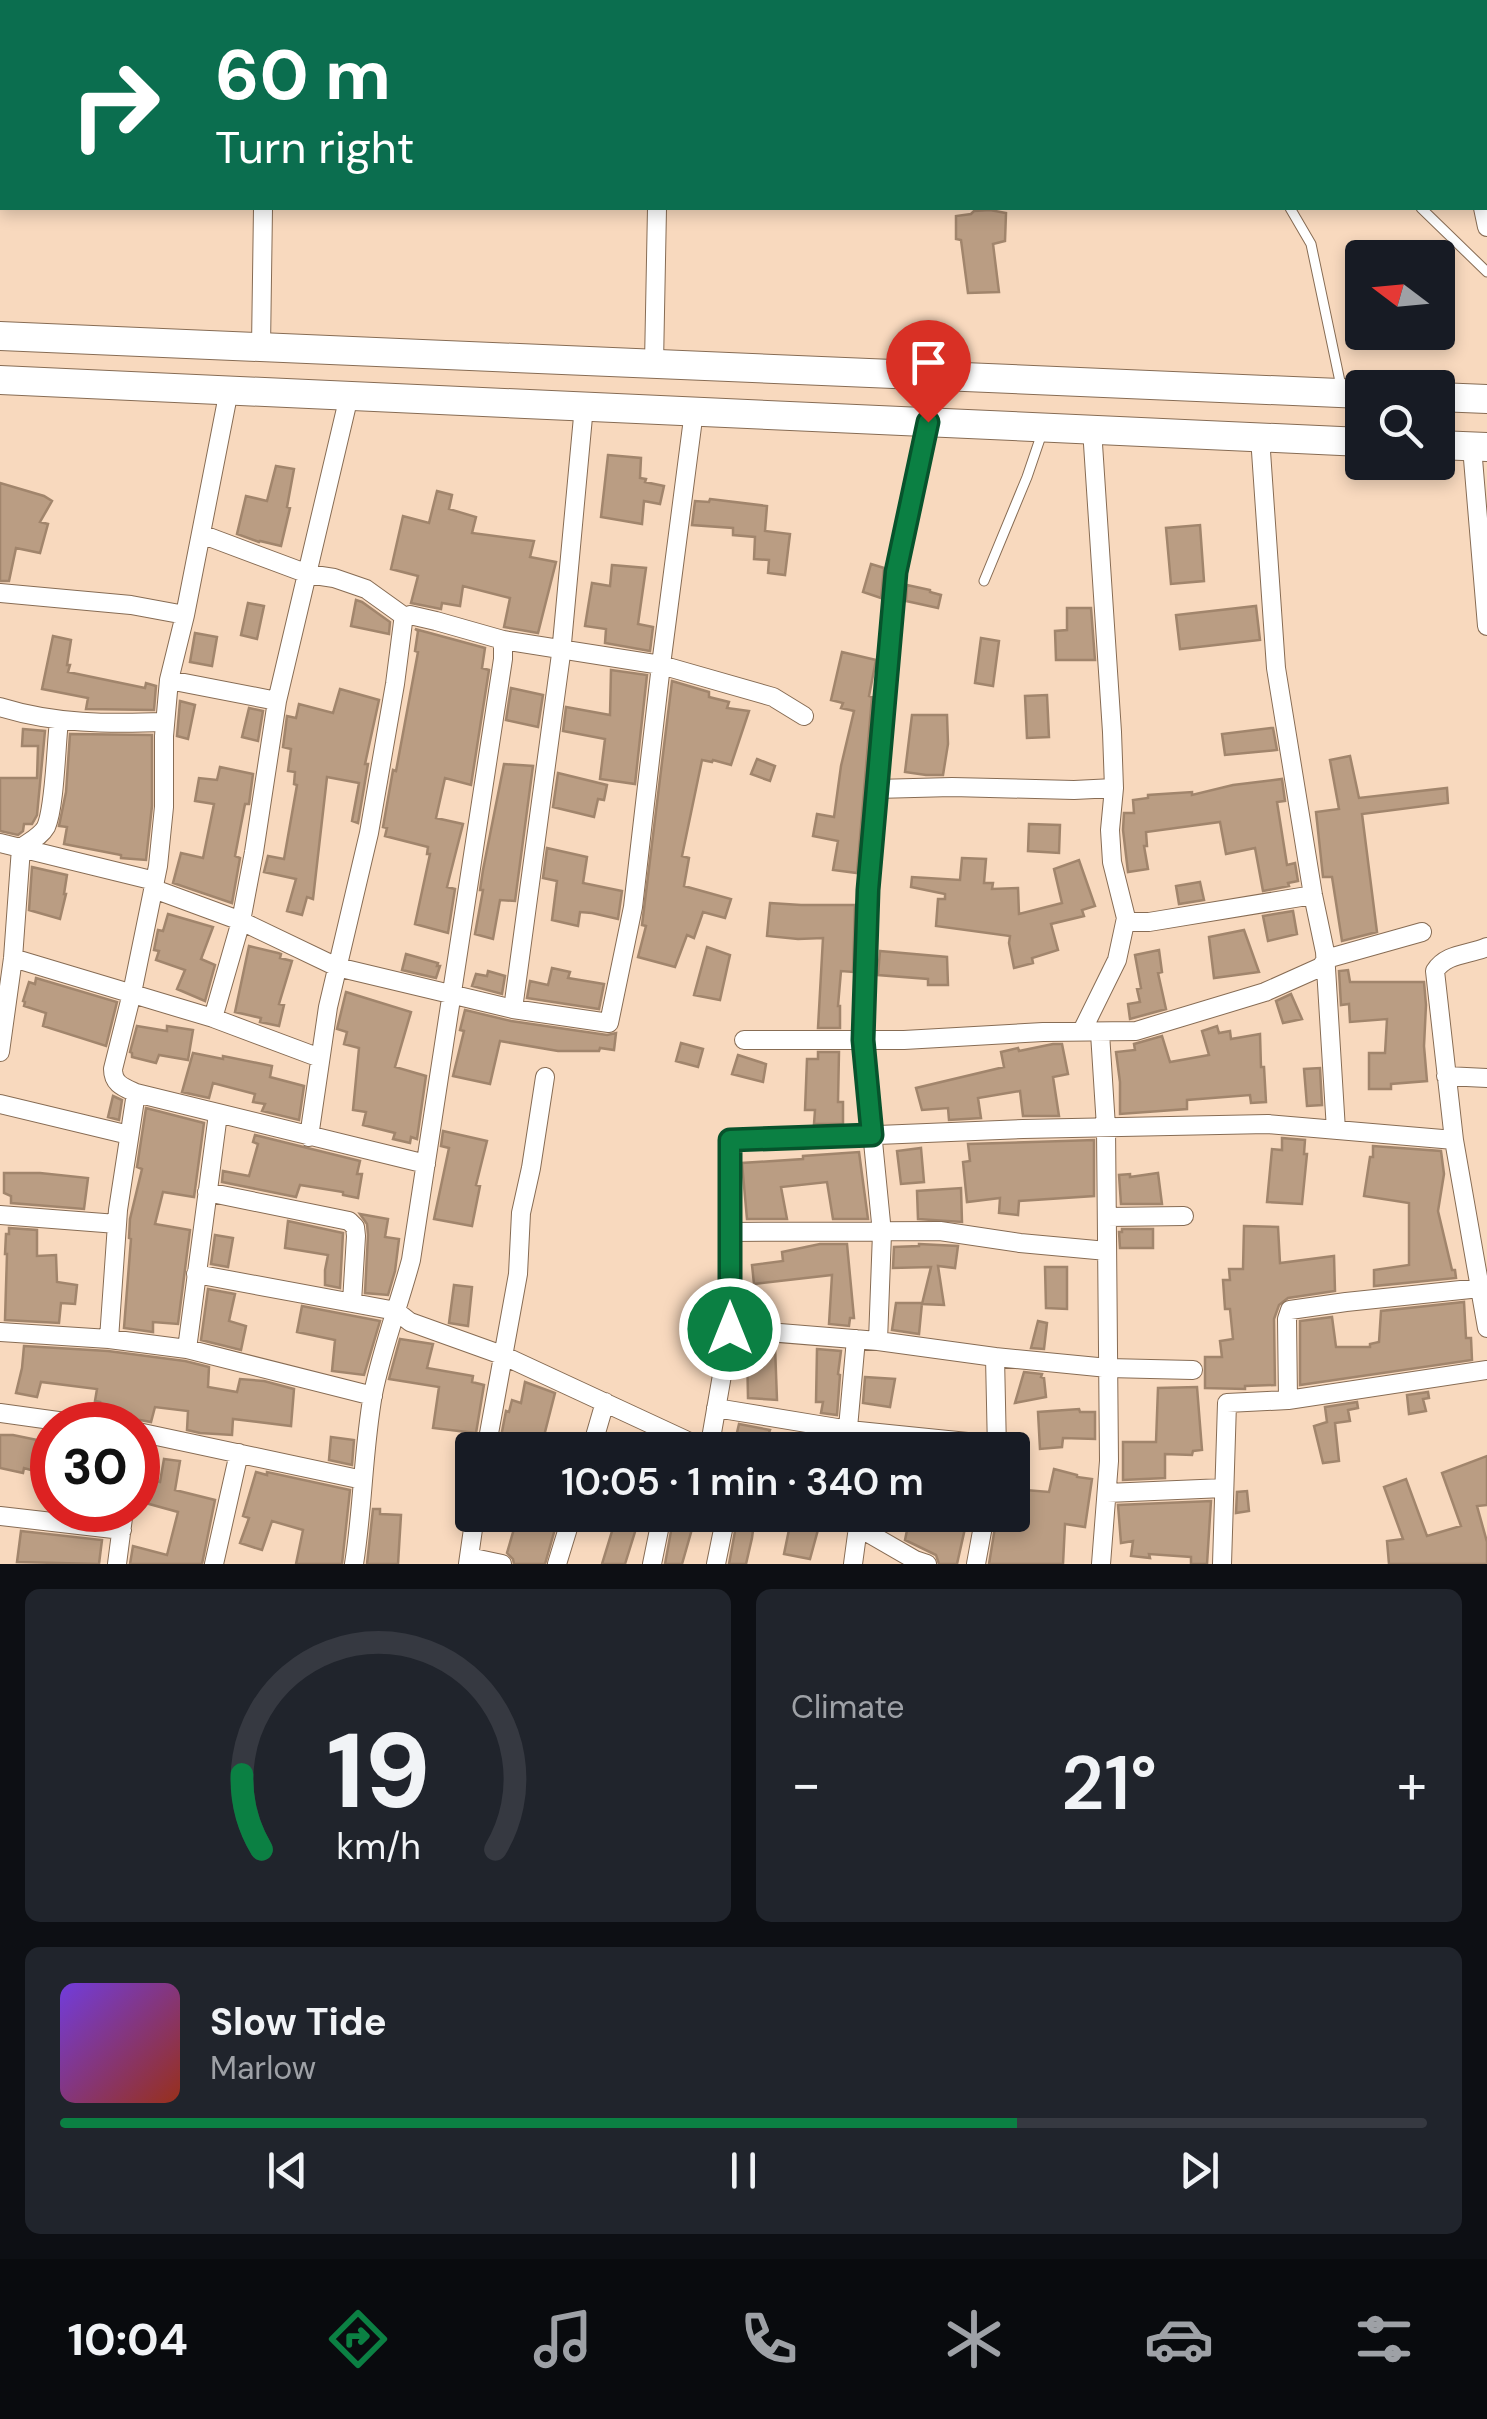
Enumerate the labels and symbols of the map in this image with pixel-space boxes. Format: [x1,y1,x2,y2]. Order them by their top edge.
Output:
north arrow [1345,240,1455,350]
pin [886,320,971,423]
position arrow [678,1277,782,1381]
speed limit sign: 30 [30,1402,160,1532]

